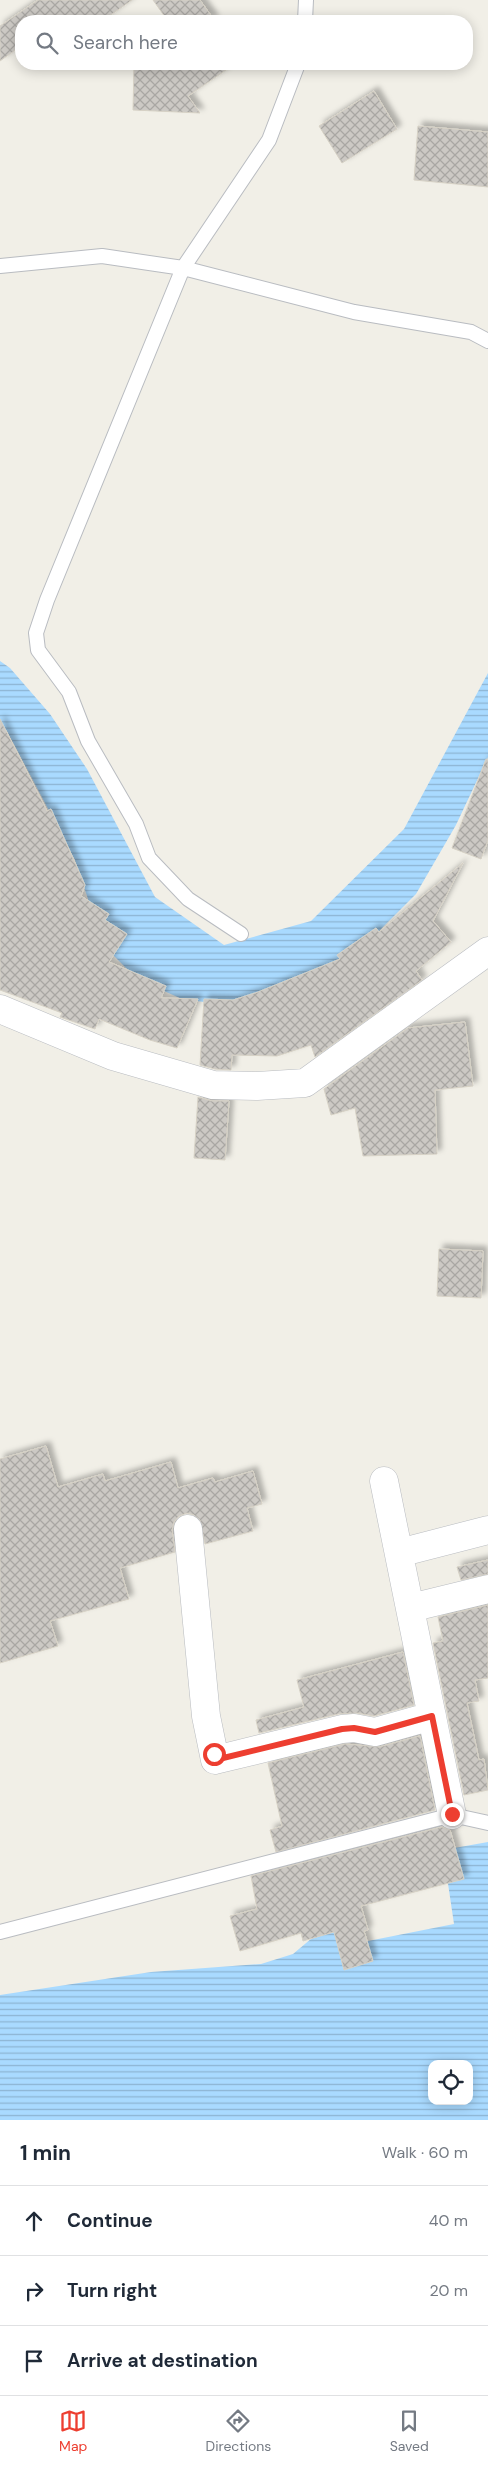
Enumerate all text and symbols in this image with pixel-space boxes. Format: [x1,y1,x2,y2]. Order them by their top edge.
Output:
search box [15,15,473,70]
icon: search [33,29,61,57]
text: Search here [73,30,178,55]
route start [203,1743,226,1766]
route end [441,1803,464,1826]
map controls [428,2060,473,2105]
button: locate [428,2060,473,2105]
text: 1 min [20,2139,71,2167]
text: Walk · 60 m [382,2142,468,2163]
icon: ahead [20,2207,48,2235]
text: Continue [67,2208,153,2233]
text: 40 m [429,2210,468,2231]
icon: right [20,2277,48,2305]
text: Turn right [67,2278,157,2303]
text: 20 m [429,2280,468,2301]
icon: arrive [20,2347,48,2375]
text: Arrive at destination [67,2348,258,2373]
tab: Map [59,2407,87,2455]
tab: Directions [206,2407,271,2455]
tab: Saved [390,2407,429,2455]

